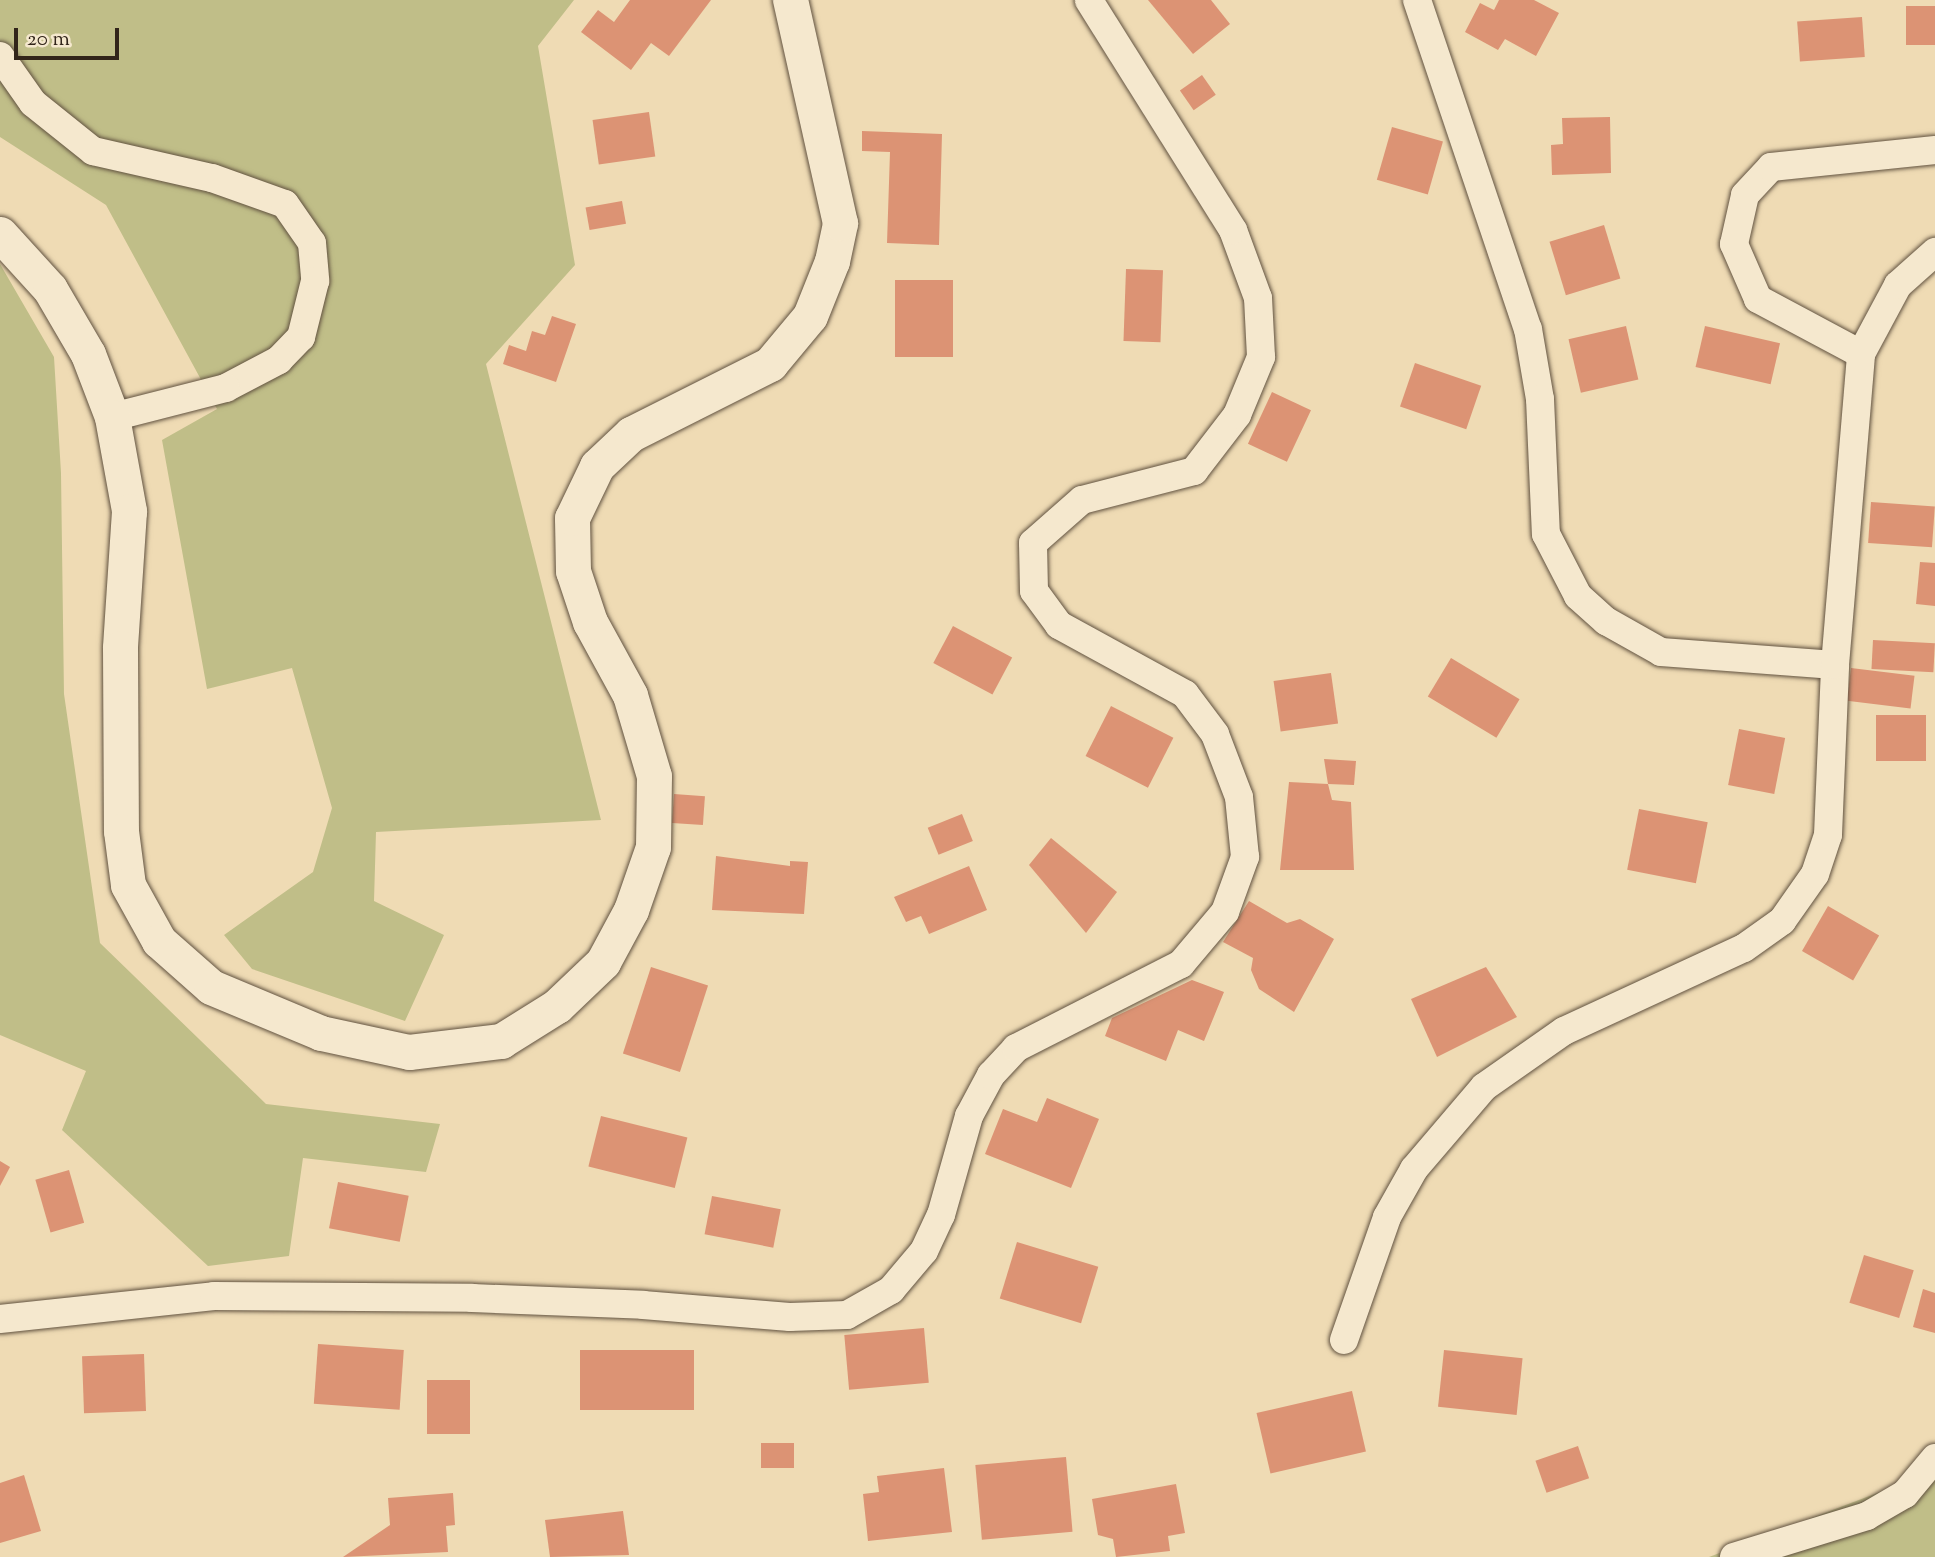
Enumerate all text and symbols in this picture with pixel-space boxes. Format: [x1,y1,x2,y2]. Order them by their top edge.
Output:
scale bar [18,14,122,58]
text: 20 m [27,25,70,55]

